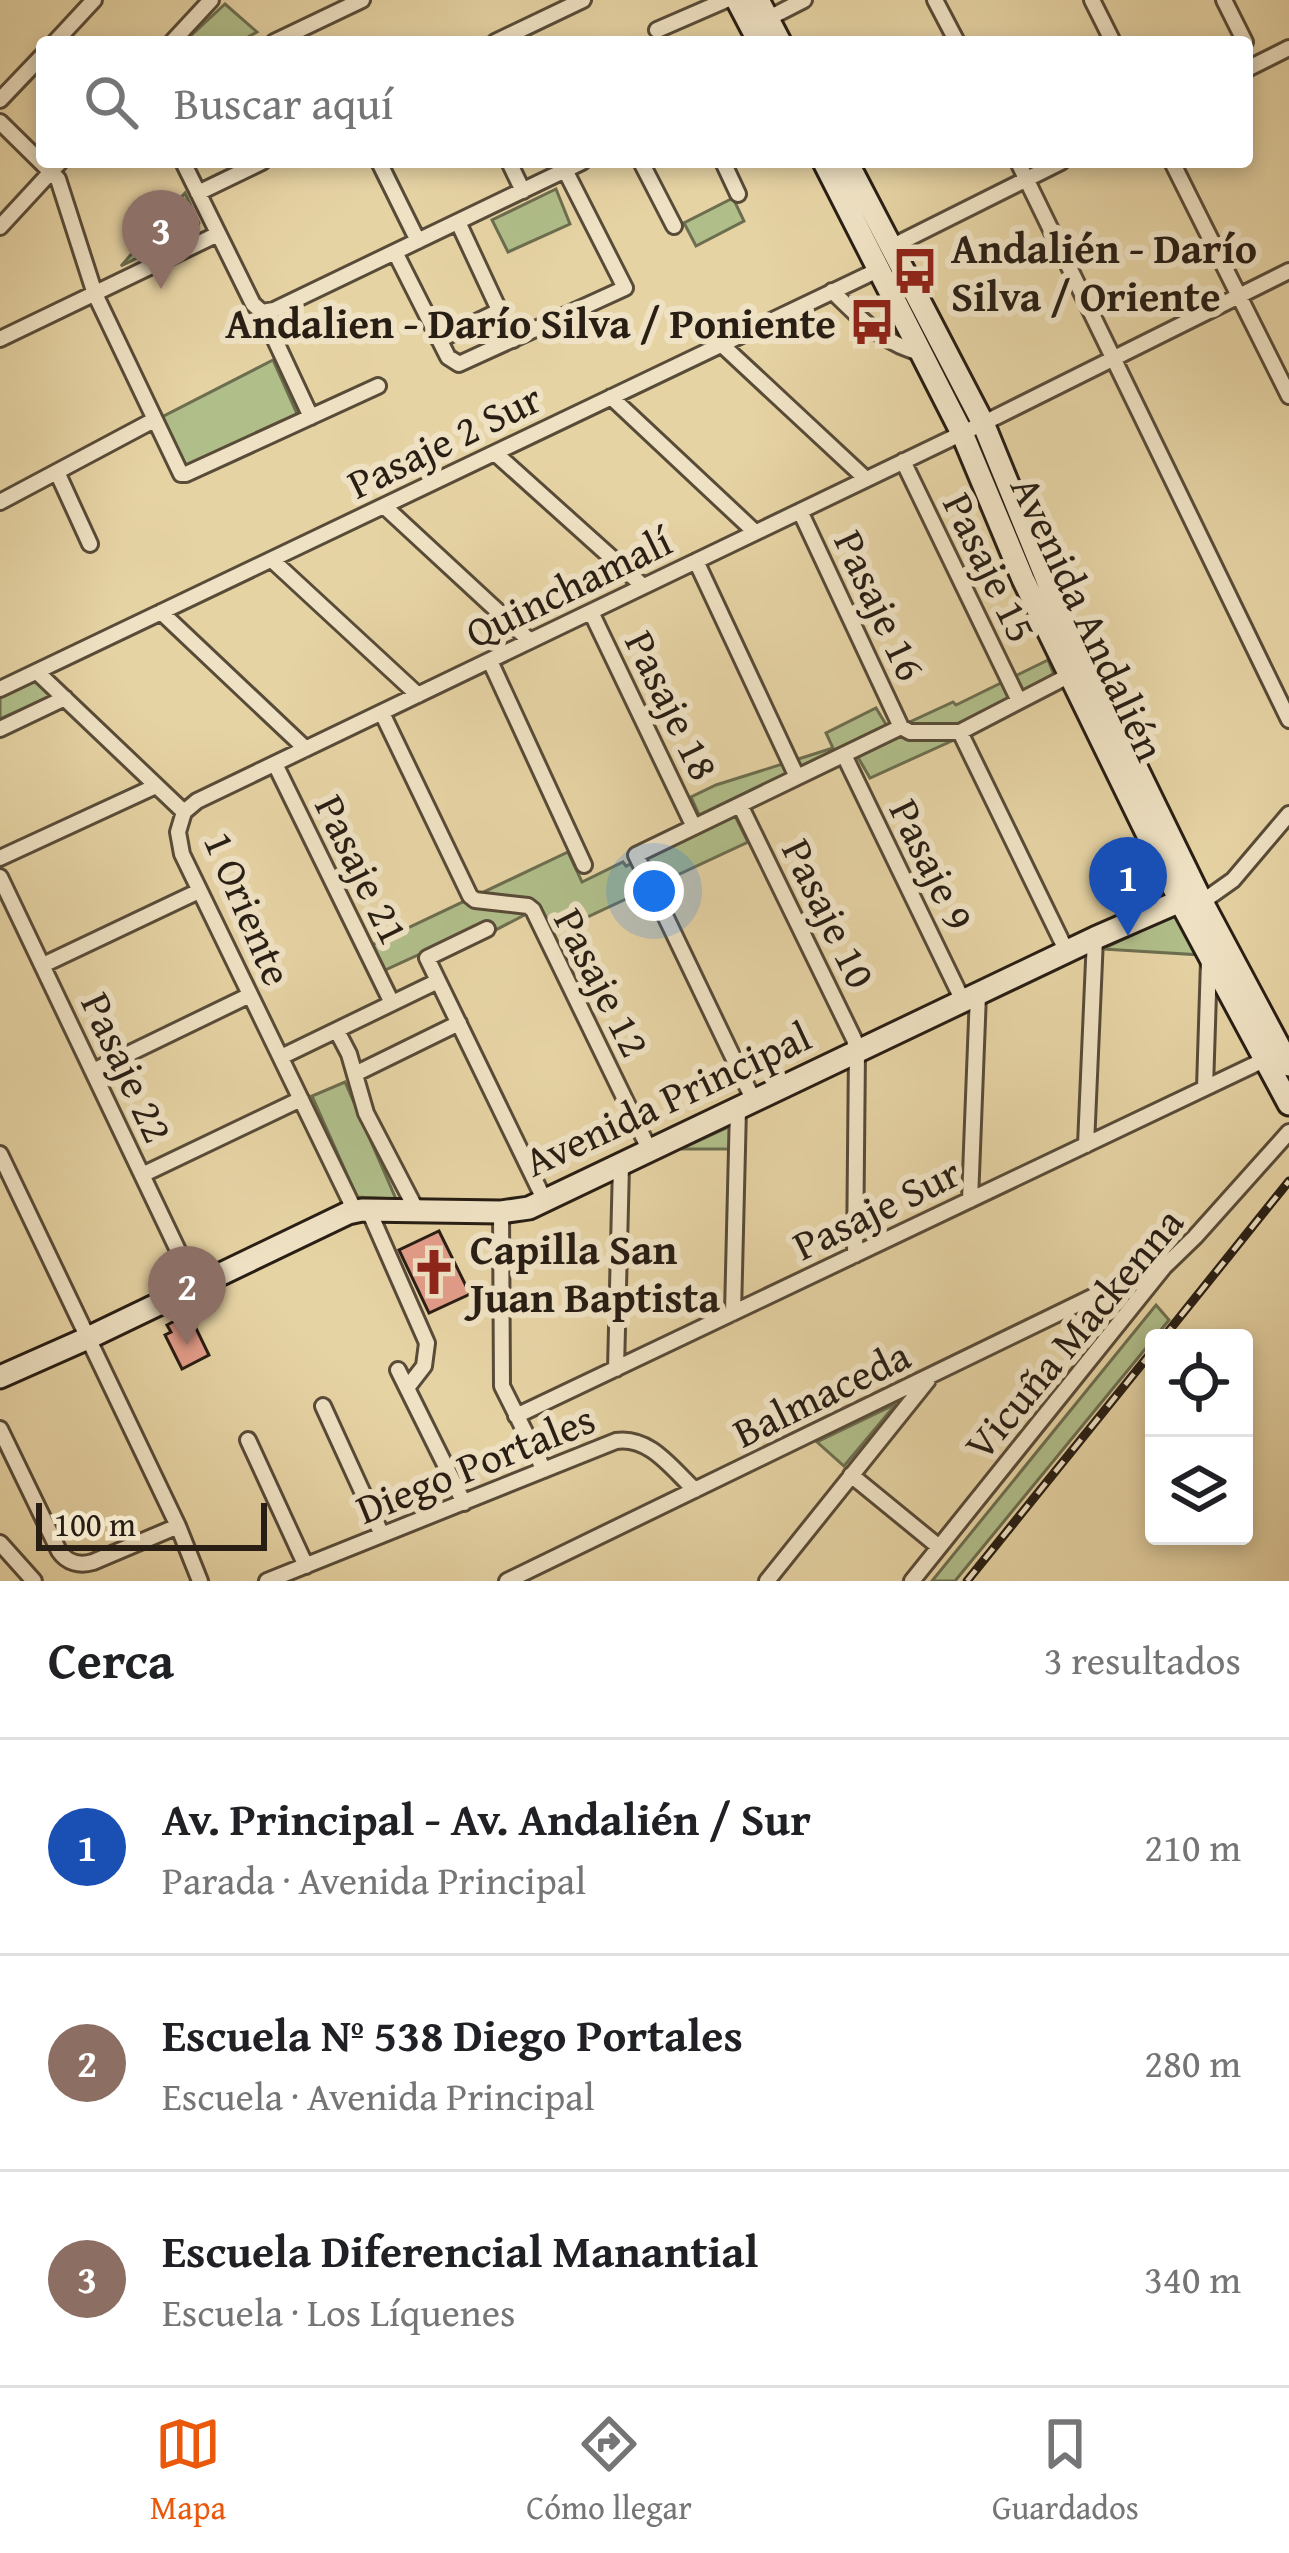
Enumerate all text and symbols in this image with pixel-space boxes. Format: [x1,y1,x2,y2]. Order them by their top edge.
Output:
search box [36,36,1253,168]
icon: search [78,69,144,135]
text: Buscar aquí [174,70,393,135]
pin: 3 [122,190,200,289]
place label: Andalién - Darío Silva / Oriente [951,217,1257,326]
bus stop icon: Andalién - Darío Silva / Oriente [890,246,940,296]
place label: Andalien - Darío Silva / Poniente [225,292,836,353]
bus stop icon: Andalien - Darío Silva / Poniente [847,297,897,347]
street label: Pasaje 2 Sur [337,367,551,513]
street label: Avenida Andalién [996,465,1182,771]
street label: Pasaje 15 [929,482,1053,652]
street label: Quinchamalí [455,509,683,662]
street label: Pasaje 16 [820,520,942,690]
street label: Pasaje 18 [611,620,735,790]
street label: Pasaje 21 [301,784,425,954]
street label: Pasaje 9 [875,788,991,940]
street label: 1 Oriente [189,822,309,994]
street label: Pasaje 10 [768,828,892,998]
pin: 1 [1089,837,1167,936]
your location [624,861,684,921]
street label: Pasaje 12 [540,897,666,1067]
street label: Pasaje 22 [67,982,189,1152]
street label: Avenida Principal [514,1005,820,1191]
street label: Pasaje Sur [782,1141,970,1275]
street label: Vicuña Mackenna [949,1193,1197,1472]
place label: Capilla San Juan Baptista [464,1218,720,1327]
pin: 2 [148,1246,226,1345]
church icon: Capilla San Juan Baptista [409,1247,459,1297]
street label: Balmaceda [722,1324,920,1462]
map controls [1145,1329,1253,1545]
button: locate [1145,1329,1253,1437]
street label: Diego Portales [346,1387,604,1539]
button: layers [1145,1437,1253,1545]
scale bar [36,1497,267,1550]
text: 100 m [54,1500,136,1548]
text: Cerca [48,1622,174,1697]
text: 3 resultados [1044,1631,1241,1688]
text: Av. Principal - Av. Andalién / Sur [162,1786,811,1851]
text: 1 [77,1818,97,1875]
text: 210 m [1144,1818,1241,1875]
text: Parada · Avenida Principal [162,1851,586,1908]
text: Escuela Nº 538 Diego Portales [162,2002,743,2067]
text: 2 [77,2034,97,2091]
text: 280 m [1144,2034,1241,2091]
text: Escuela · Avenida Principal [162,2067,595,2124]
text: Escuela Diferencial Manantial [162,2218,758,2283]
text: 3 [77,2250,97,2307]
text: 340 m [1144,2250,1241,2307]
text: Escuela · Los Líquenes [162,2283,515,2340]
tab: Mapa [150,2411,226,2531]
tab: Cómo llegar [526,2411,692,2531]
tab: Guardados [992,2411,1139,2531]

